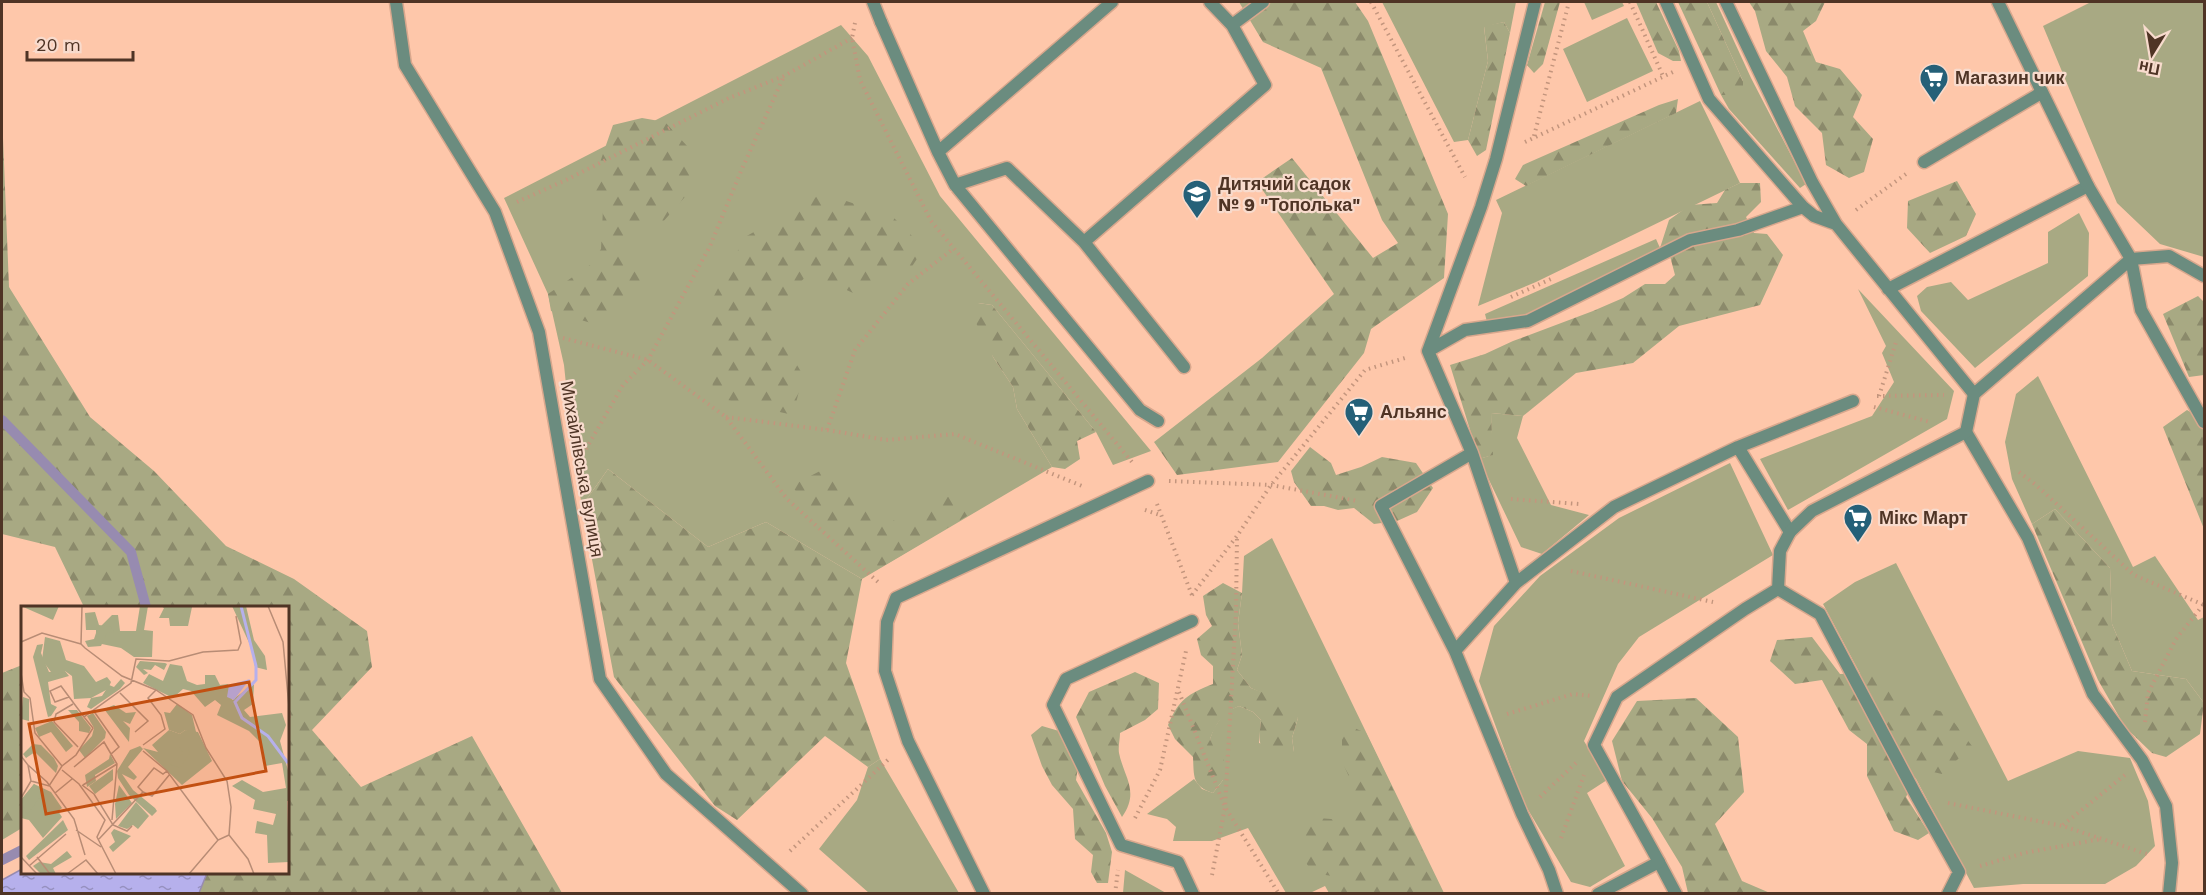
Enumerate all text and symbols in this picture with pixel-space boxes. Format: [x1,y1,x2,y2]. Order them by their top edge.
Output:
scale bar [27,24,134,62]
north arrow [2122,24,2182,84]
text: 20 m [36,34,81,55]
text: Пн [2137,57,2161,80]
supermarket icon: Магазин чик [1918,62,1950,104]
place label: Магазин чик [1955,67,2066,88]
place label: Дитячий садок № 9 "Тополька" [1218,173,1360,215]
school or university icon: Дитячий садок № 9 "Тополька" [1181,178,1213,220]
street label: Михайлівська вулиця [557,379,608,559]
supermarket icon: Альянс [1343,396,1375,438]
place label: Альянс [1380,401,1447,422]
supermarket icon: Мікс Март [1842,502,1874,544]
place label: Мікс Март [1879,507,1968,528]
inset map [21,606,290,874]

